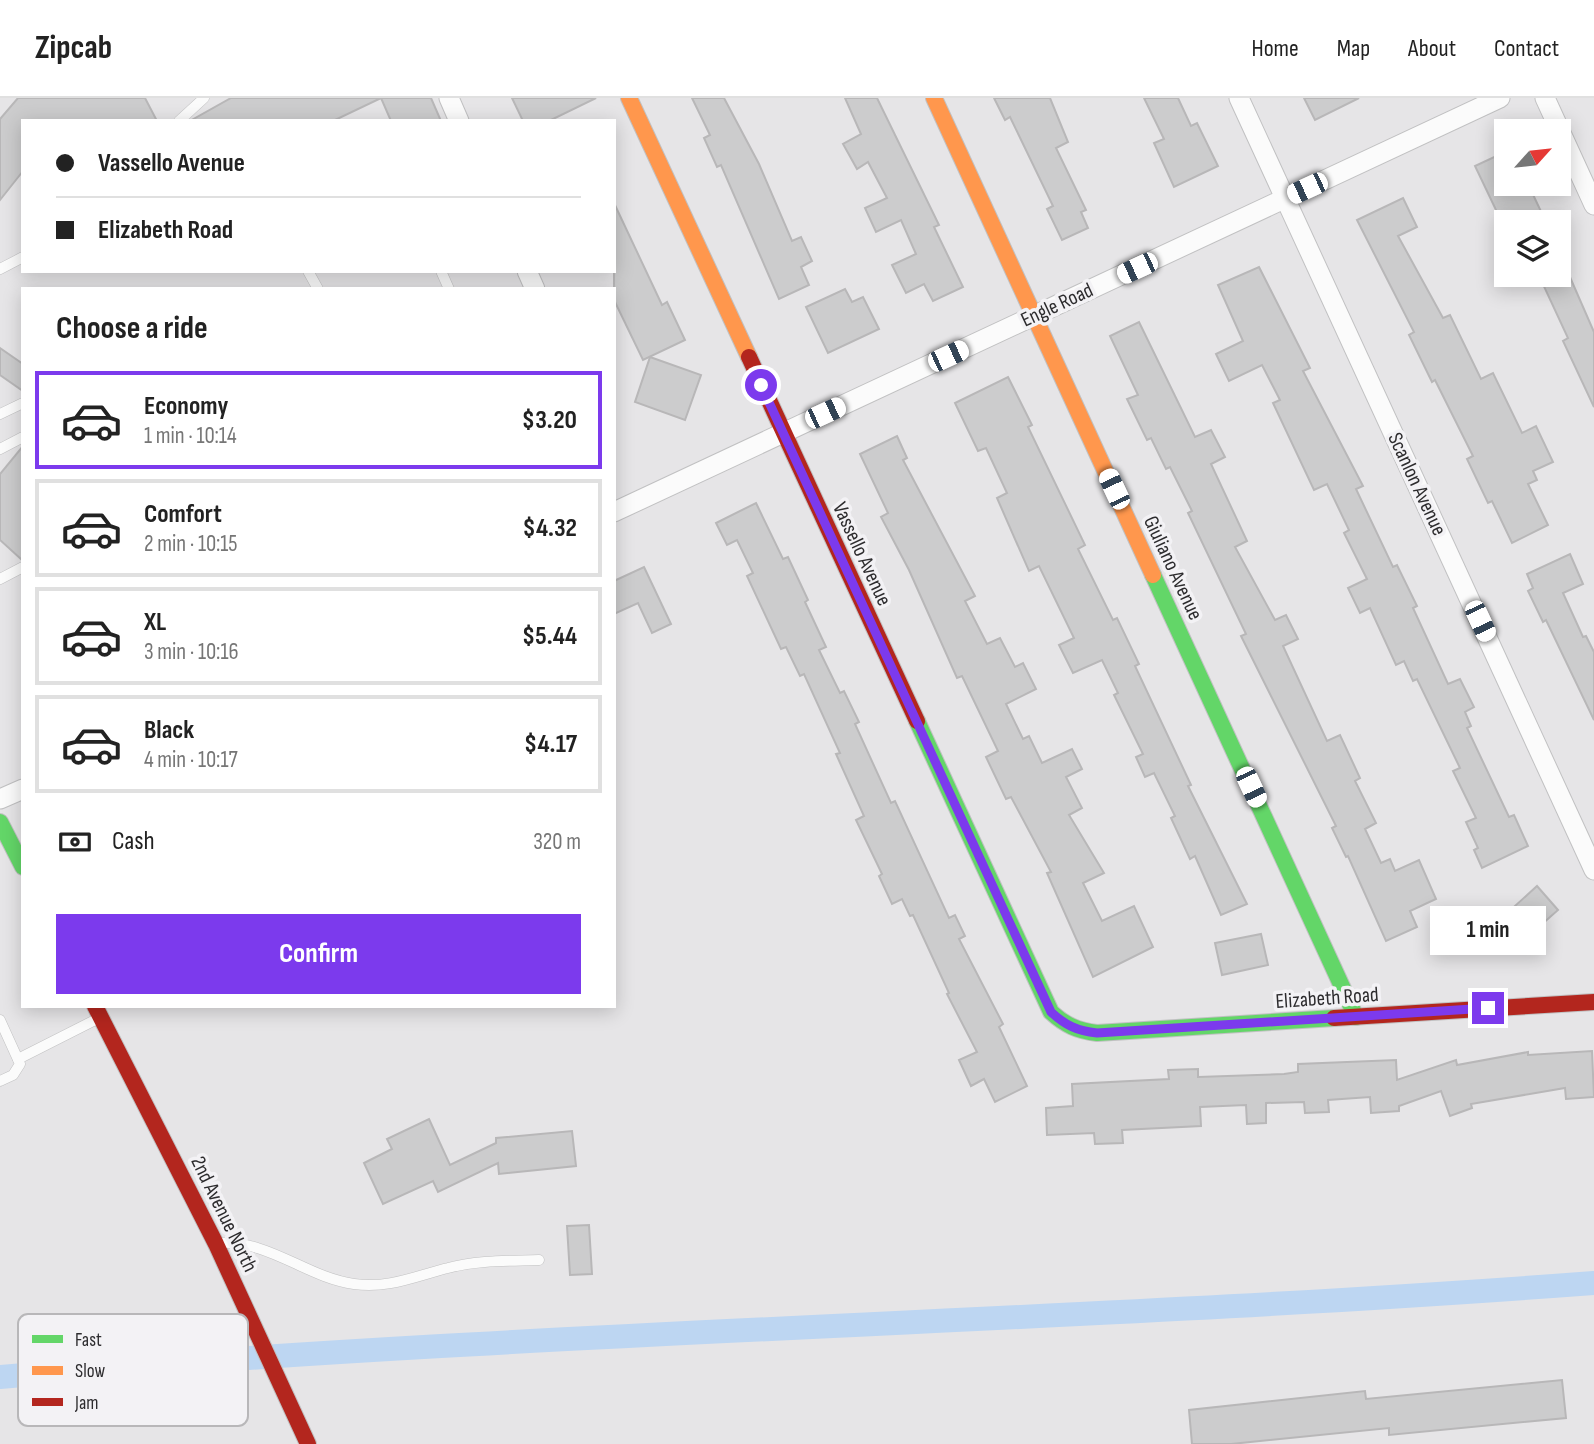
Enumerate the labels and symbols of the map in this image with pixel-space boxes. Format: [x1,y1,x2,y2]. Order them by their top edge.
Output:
north arrow [1494,119,1572,196]
car [1284,170,1331,206]
car [1114,250,1161,286]
street label: Engle Road [1017,277,1097,333]
car [925,338,972,374]
route start [745,369,777,401]
car [802,395,849,431]
street label: Scanlon Avenue [1382,429,1452,539]
car [1096,466,1133,512]
street label: Vassello Avenue [827,498,897,610]
street label: Giuliano Avenue [1138,512,1208,624]
car [1462,598,1499,644]
car [1233,764,1270,810]
callout: 1 min [1430,906,1546,956]
street label: Elizabeth Road [1275,982,1379,1014]
route end [1472,992,1504,1024]
street label: 2nd Avenue North [185,1152,263,1276]
legend [18,1314,248,1426]
text: Fast [75,1329,102,1352]
text: Slow [75,1360,105,1383]
text: Jam [74,1392,98,1415]

